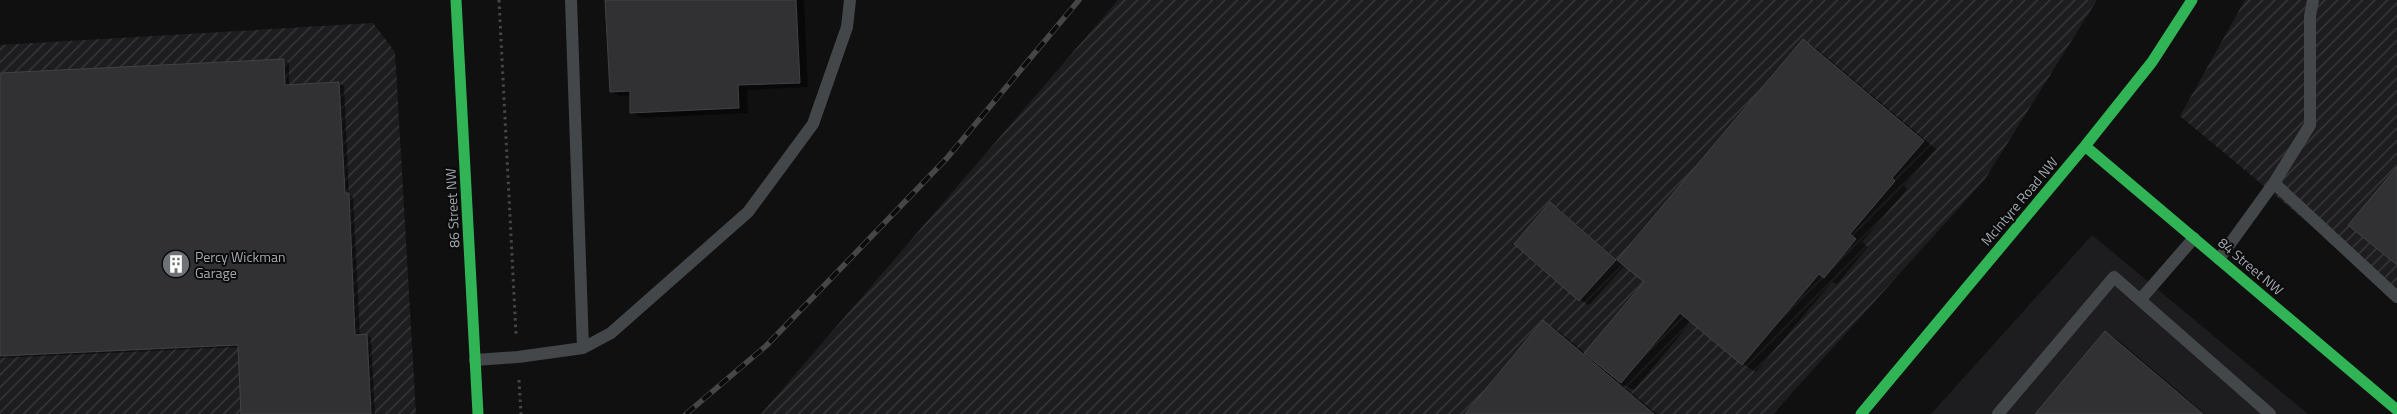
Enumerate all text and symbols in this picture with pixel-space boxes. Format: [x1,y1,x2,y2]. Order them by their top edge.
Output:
street label: McIntyre Road NW [1975,152,2063,250]
street label: 86 Street NW [439,168,465,248]
street label: 84 Street NW [2214,232,2288,300]
place label: Percy Wickman Garage [195,246,285,283]
building icon: Percy Wickman Garage [161,249,191,279]

